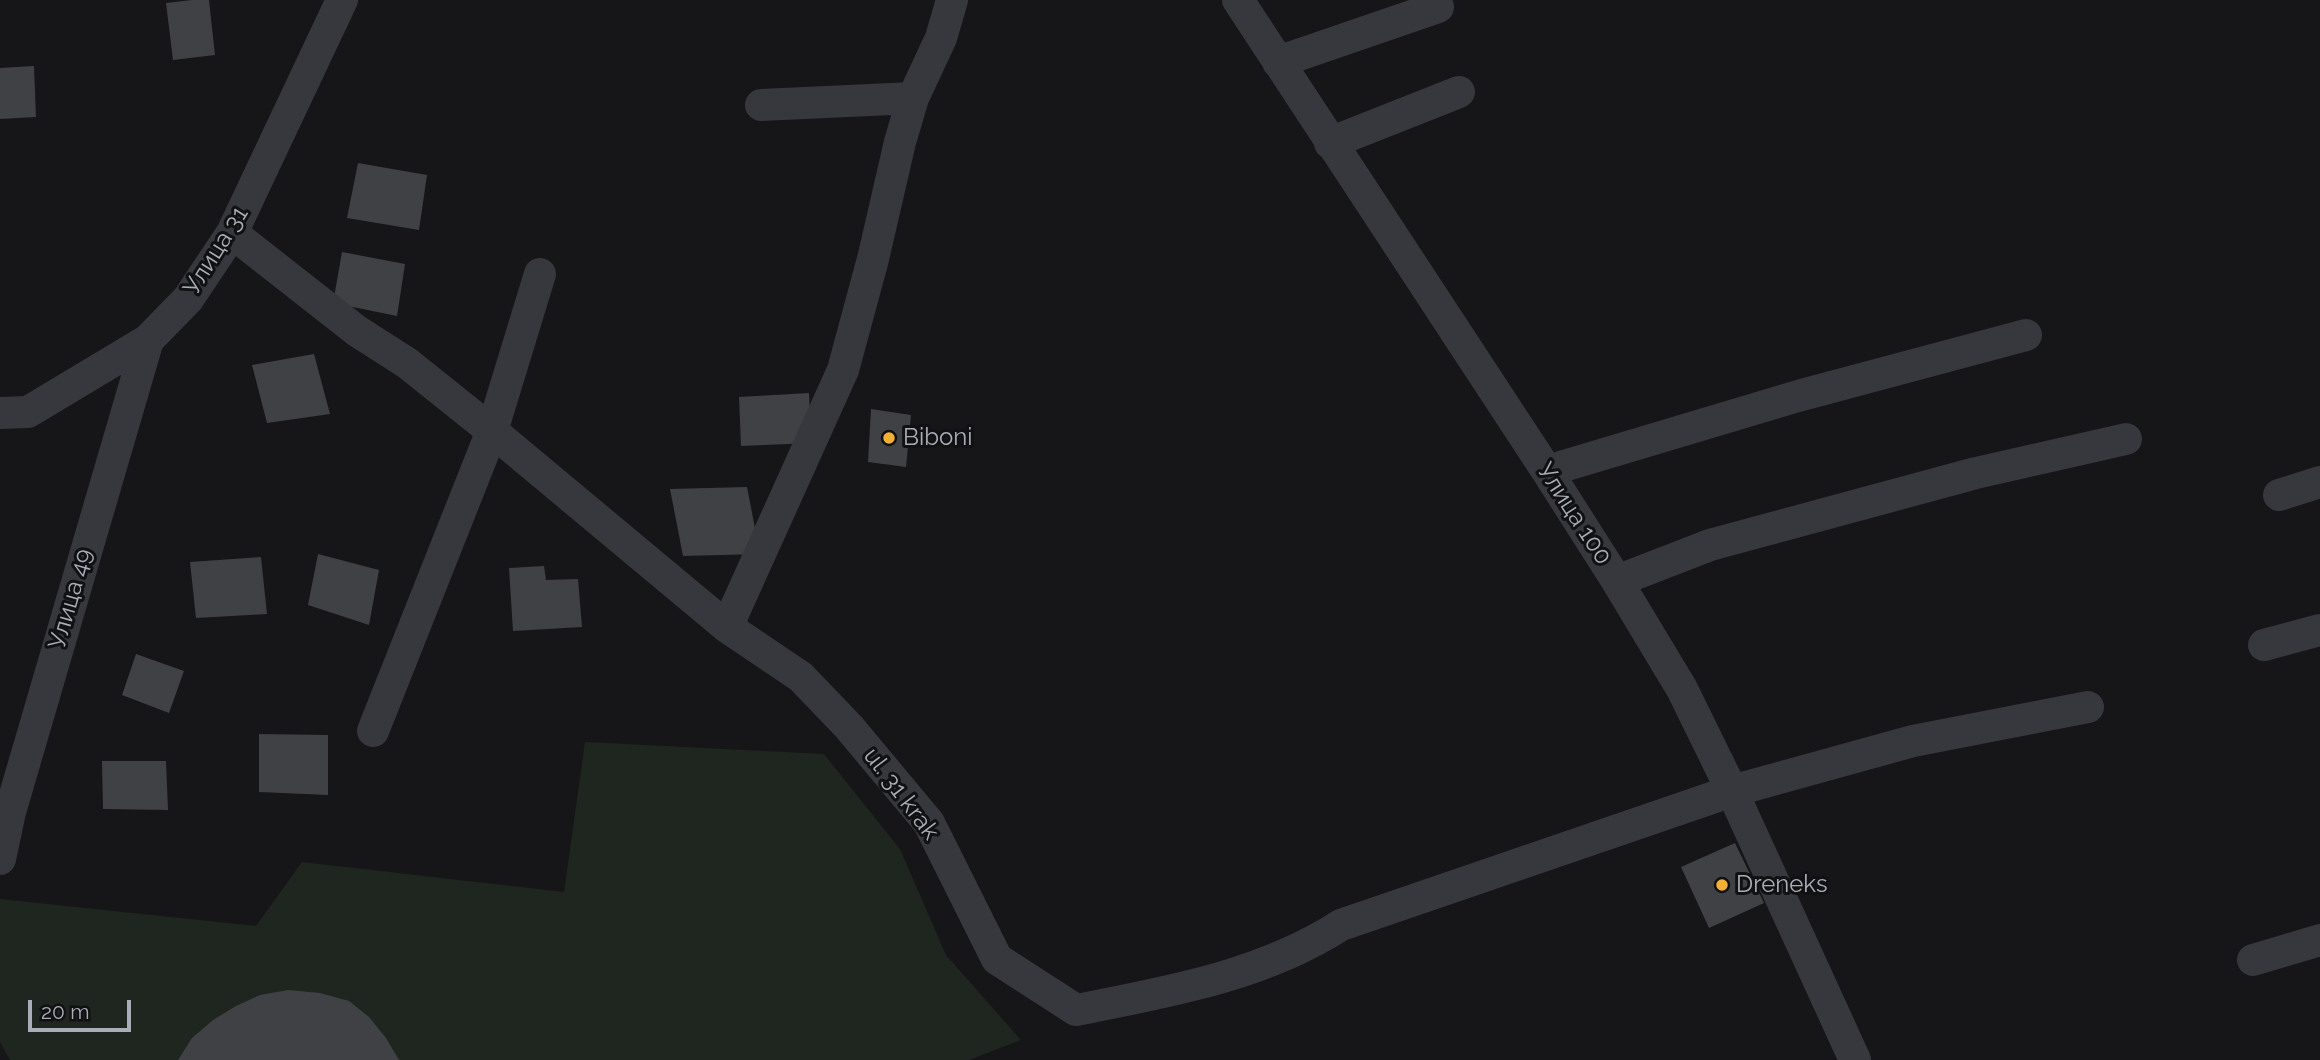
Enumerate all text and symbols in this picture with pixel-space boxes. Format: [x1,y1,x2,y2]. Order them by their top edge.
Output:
street label: Улица 31 [178,201,254,301]
place label: Biboni [903,424,973,452]
marker: Biboni [881,430,897,446]
street label: Улица 100 [1530,458,1618,570]
street label: Улица 49 [43,546,99,652]
street label: ul. 31 krak [857,742,945,846]
place label: Dreneks [1736,871,1828,899]
marker: Dreneks [1714,877,1730,893]
scale bar [32,986,135,1030]
text: 20 m [41,999,89,1024]

